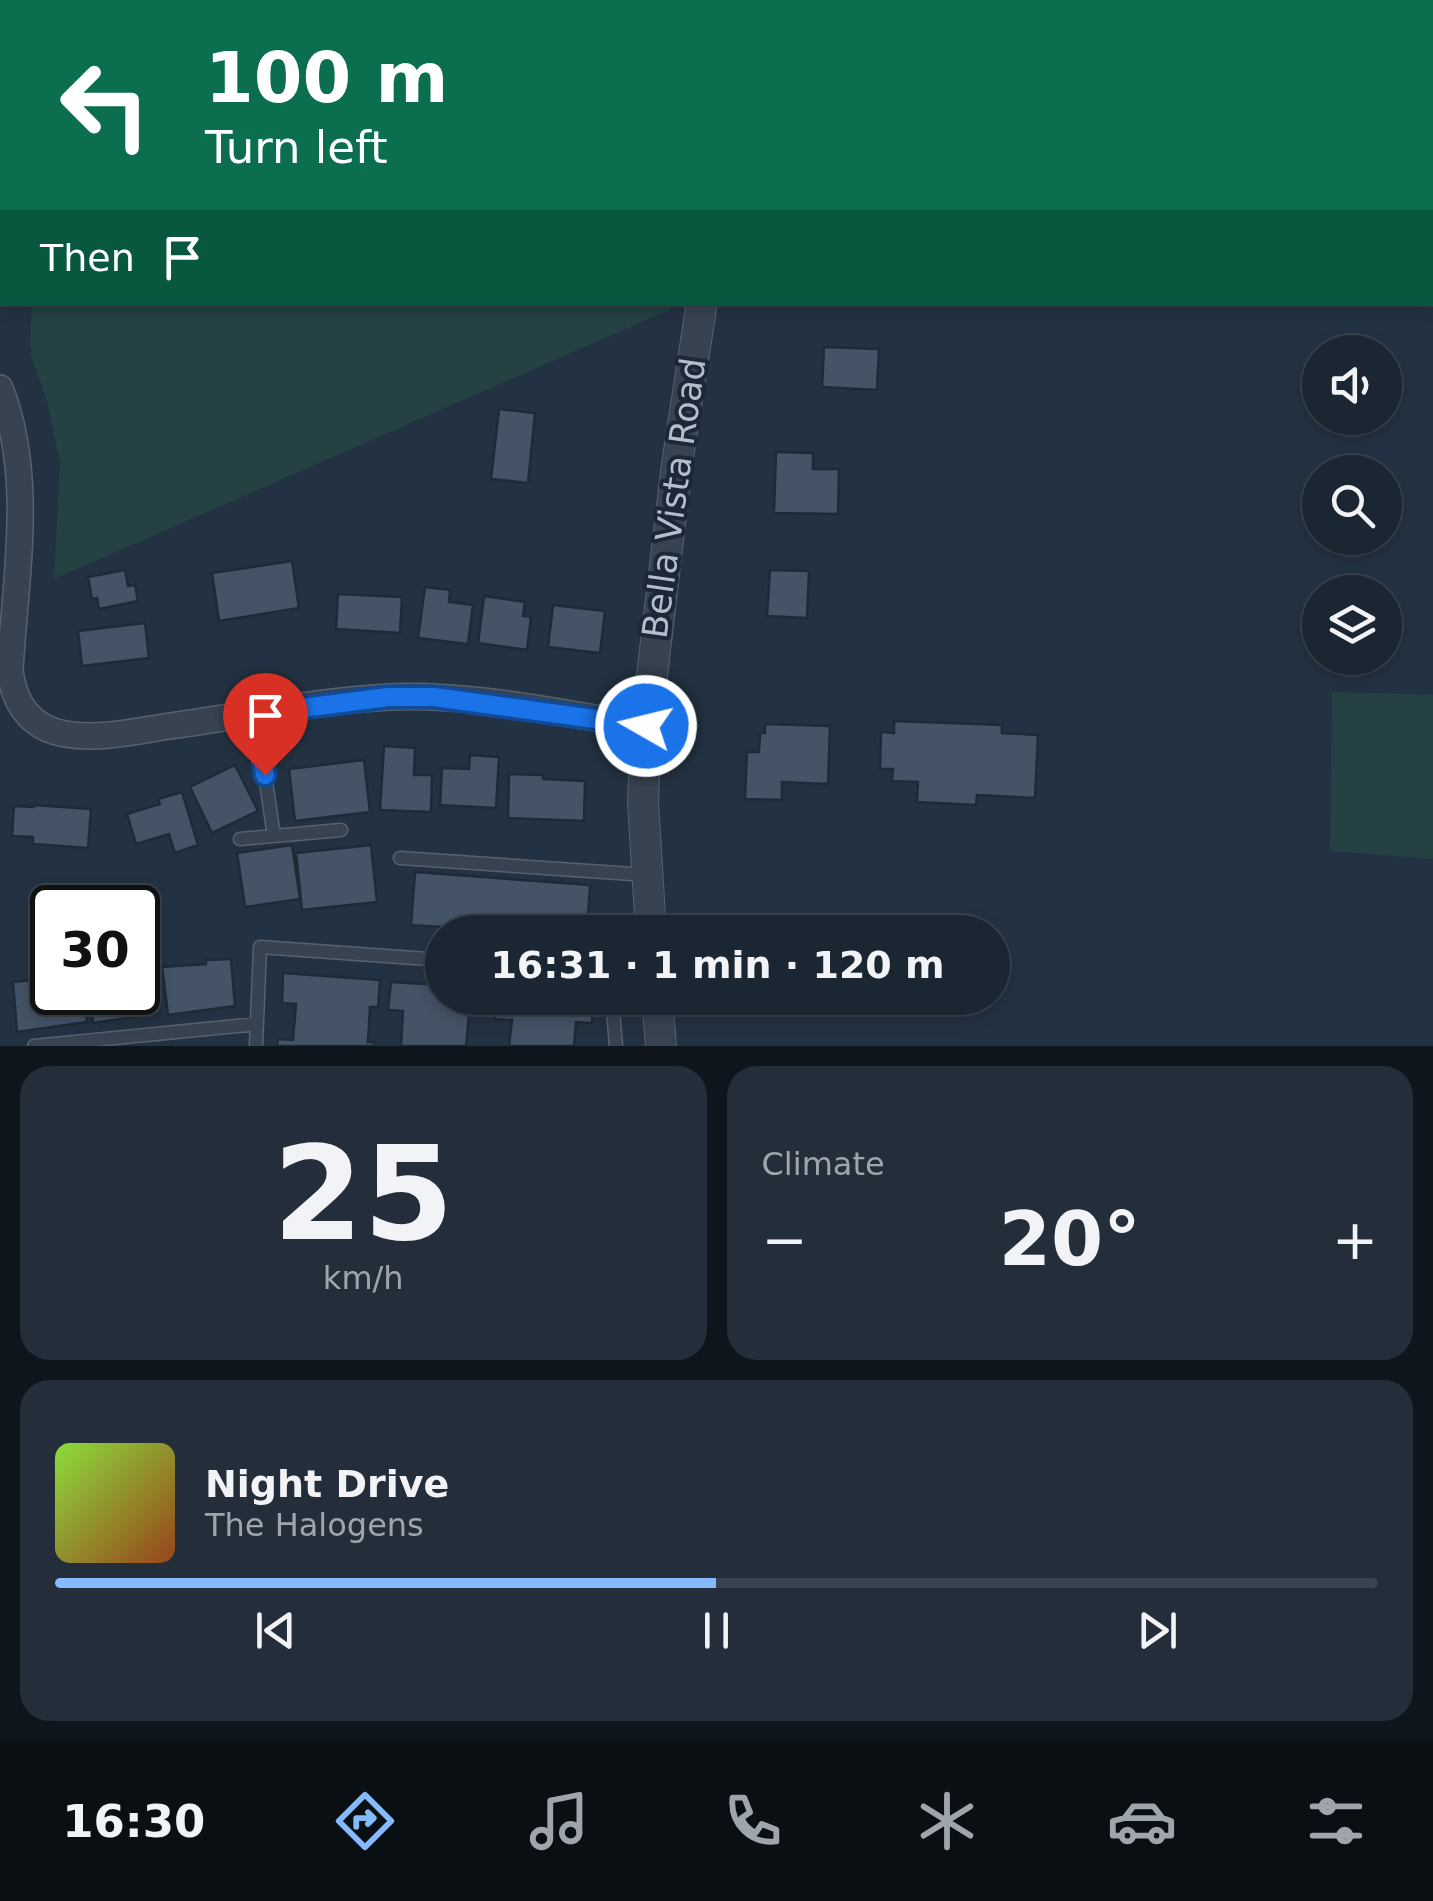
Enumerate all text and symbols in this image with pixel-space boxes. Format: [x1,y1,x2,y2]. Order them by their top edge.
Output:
text: 100 m [205,37,448,119]
icon: left [40,40,170,170]
text: Turn left [205,121,388,174]
icon: arrive [155,230,210,285]
text: Then [40,236,135,280]
map controls [1302,335,1402,675]
button: sound [1302,335,1402,435]
street label: Bella Vista Road [635,355,713,641]
button: search [1302,455,1402,555]
button: layers [1302,575,1402,675]
pin [223,673,308,776]
position arrow [594,674,698,778]
icon: arrive [238,688,293,743]
speed limit sign: 30 [30,885,160,1015]
text: 16:31 · 1 min · 120 m [490,943,945,987]
text: 25 [273,1118,454,1270]
text: Climate [762,1145,885,1183]
text: 20° [999,1195,1141,1283]
text: − [762,1208,808,1272]
text: + [1332,1208,1378,1272]
text: km/h [323,1259,404,1297]
text: Night Drive [205,1462,449,1506]
text: The Halogens [205,1506,424,1544]
icon: previous [248,1603,303,1658]
icon: pause [689,1603,744,1658]
icon: next [1130,1603,1185,1658]
icon: directions [330,1786,400,1856]
icon: music [524,1786,594,1856]
icon: phone [718,1786,788,1856]
icon: climate [912,1786,982,1856]
icon: car [1107,1786,1177,1856]
icon: filters [1301,1786,1371,1856]
text: 16:30 [62,1795,205,1848]

